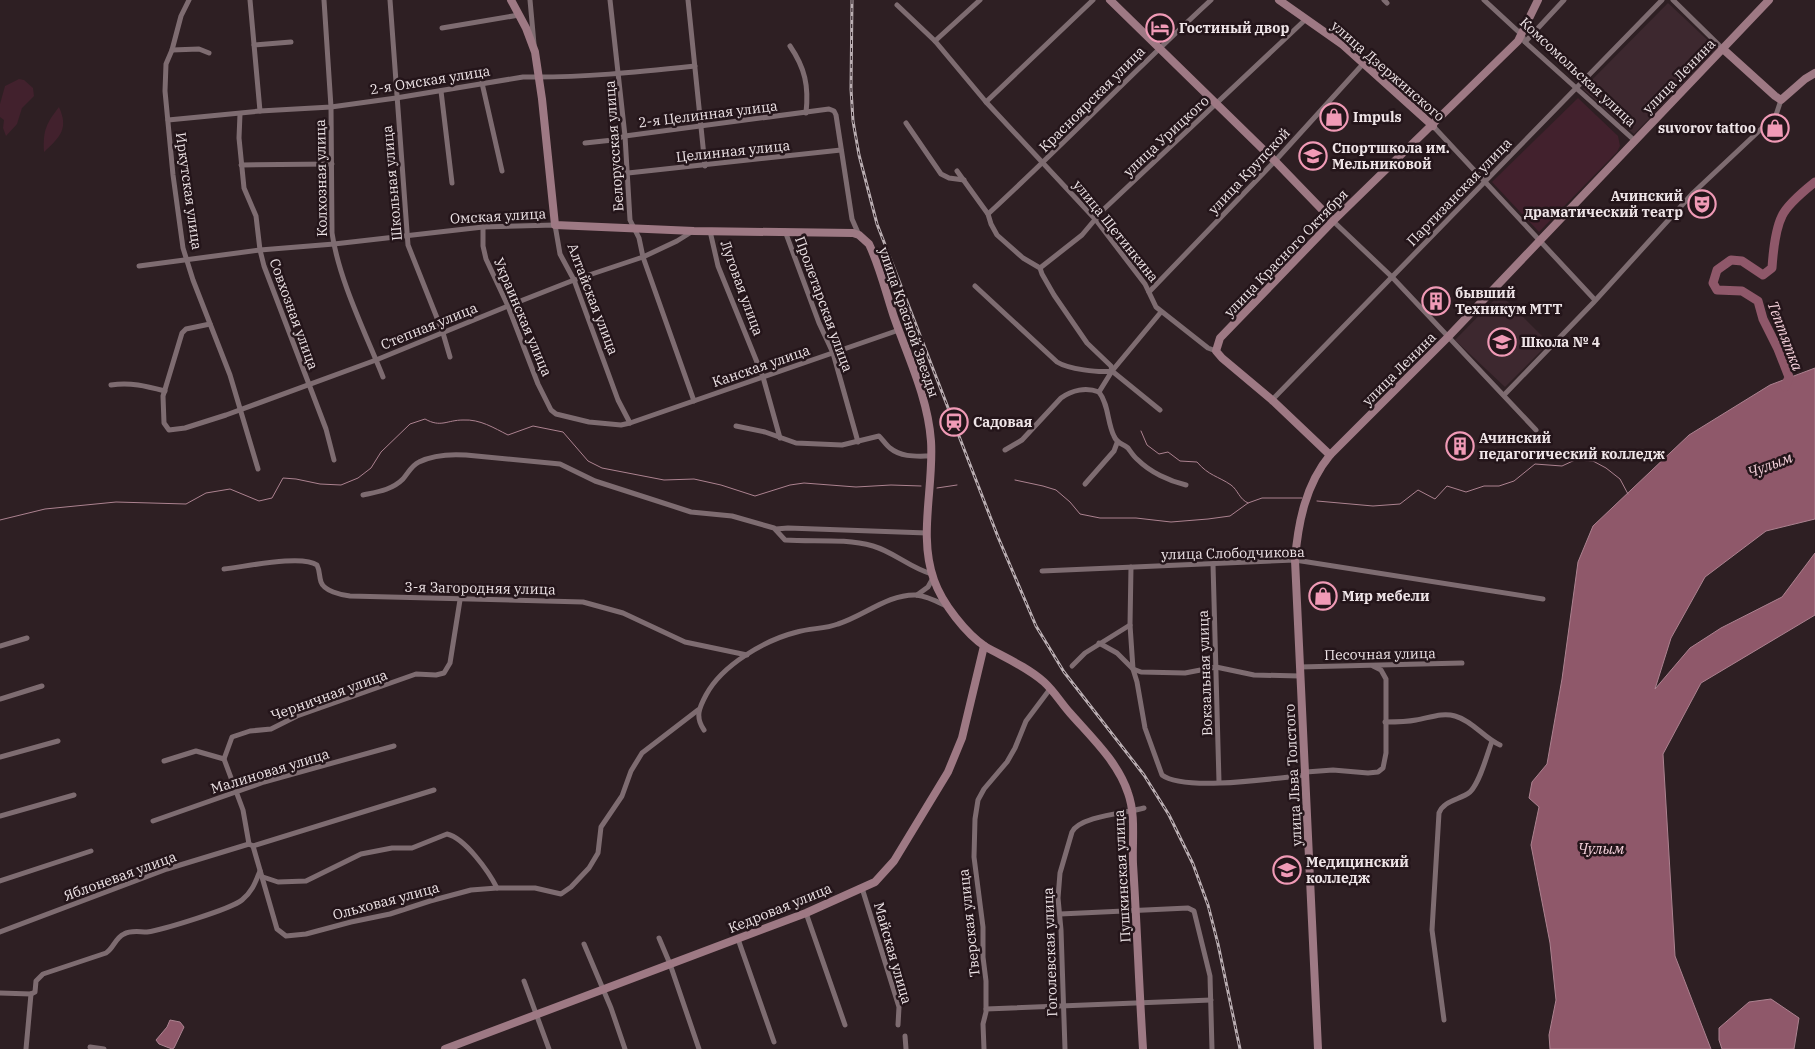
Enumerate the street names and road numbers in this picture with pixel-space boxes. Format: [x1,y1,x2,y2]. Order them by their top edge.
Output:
street label: Комсомольская улица [1516,13,1640,131]
street label: улица Дзержинского [1327,17,1449,125]
street label: улица Ленина [1639,35,1719,117]
street label: Красноярская улица [1035,42,1149,156]
street label: 2-я Омская улица [368,62,492,98]
street label: Белорусская улица [600,80,628,212]
street label: улица Урицкого [1119,92,1213,180]
street label: 2-я Целинная улица [637,96,779,131]
street label: Колхозная улица [311,119,331,237]
street label: Школьная улица [378,124,406,241]
street label: улица Крупской [1204,124,1294,218]
street label: Иркутская улица [172,131,206,251]
street label: Партизанская улица [1403,134,1516,250]
street label: Целинная улица [675,136,791,166]
street label: улица Щетинкина [1069,176,1163,286]
street label: улица Красного Октября [1220,185,1352,321]
street label: Омская улица [449,204,547,228]
street label: Пролетарская улица [791,234,857,375]
street label: Луговая улица [716,238,768,338]
street label: Алтайская улица [563,241,623,358]
street label: улица Красной Звезды [875,244,943,400]
street label: Украинская улица [490,255,556,379]
street label: Совхозная улица [266,256,323,372]
street label: Степная улица [378,298,480,354]
street label: улица Ленина [1358,328,1440,410]
street label: Канская улица [710,341,813,391]
street label: улица Слободчикова [1161,543,1305,563]
street label: 3-я Загородняя улица [404,578,556,598]
street label: Вокзальная улица [1194,609,1216,736]
street label: Песочная улица [1324,644,1436,664]
street label: Черничная улица [268,665,390,725]
street label: улица Льва Толстого [1280,703,1306,847]
street label: Малиновая улица [208,744,332,798]
street label: Пушкинская улица [1110,809,1134,943]
street label: Яблоневая улица [61,847,179,905]
street label: Тверская улица [954,868,984,978]
street label: Ольховая улица [331,878,442,924]
street label: Кедровая улица [726,879,835,937]
street label: Гоголевская улица [1039,887,1061,1017]
street label: Майская улица [870,900,916,1006]

